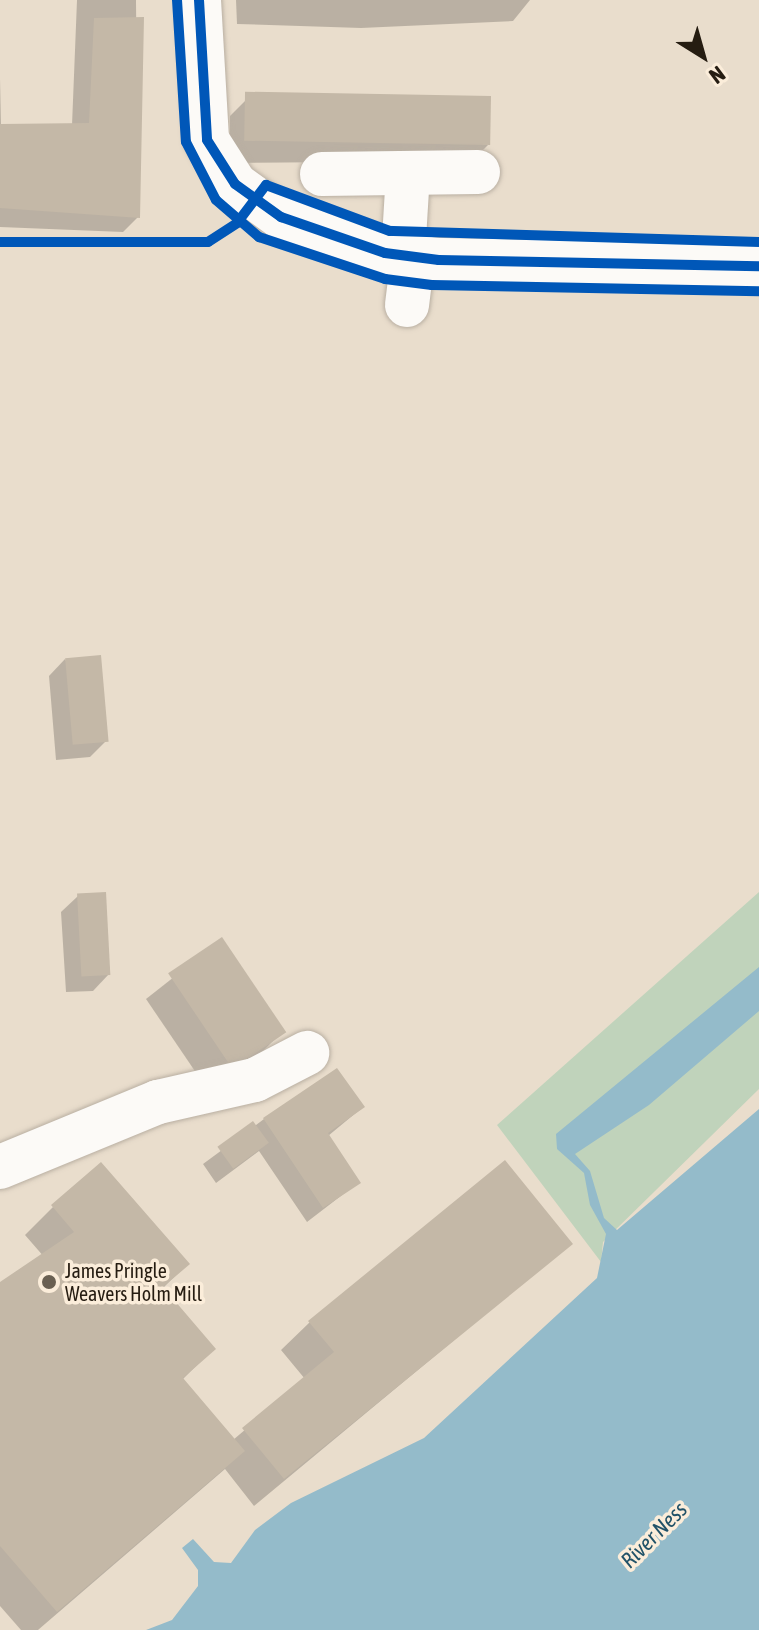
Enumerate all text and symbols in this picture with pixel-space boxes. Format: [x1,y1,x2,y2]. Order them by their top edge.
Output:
north arrow [663,16,743,96]
text: N [704,61,730,89]
place label: James Pringle Weavers Holm Mill [65,1258,202,1305]
marker: James Pringle Weavers Holm Mill [40,1273,58,1291]
water label: River Ness [615,1496,693,1574]

